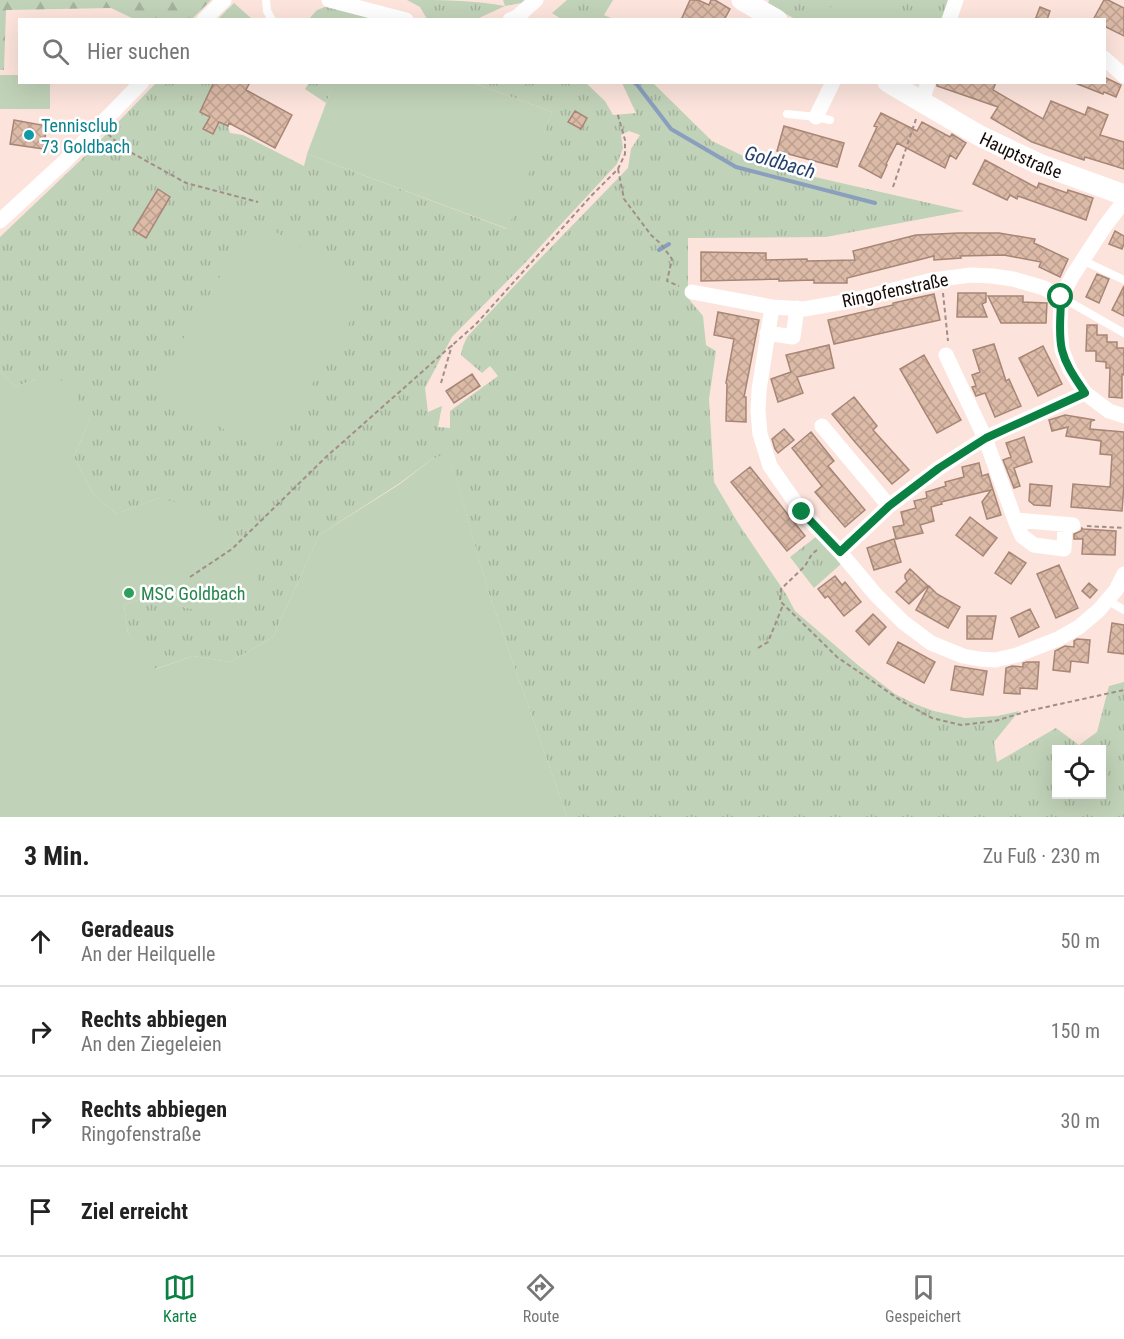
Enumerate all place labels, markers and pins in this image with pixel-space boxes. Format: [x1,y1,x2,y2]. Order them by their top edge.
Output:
place label: Tennisclub 73 Goldbach [41,115,130,157]
marker: Tennisclub 73 Goldbach [22,128,36,142]
place label: MSC Goldbach [141,583,246,604]
marker: MSC Goldbach [122,586,136,600]

